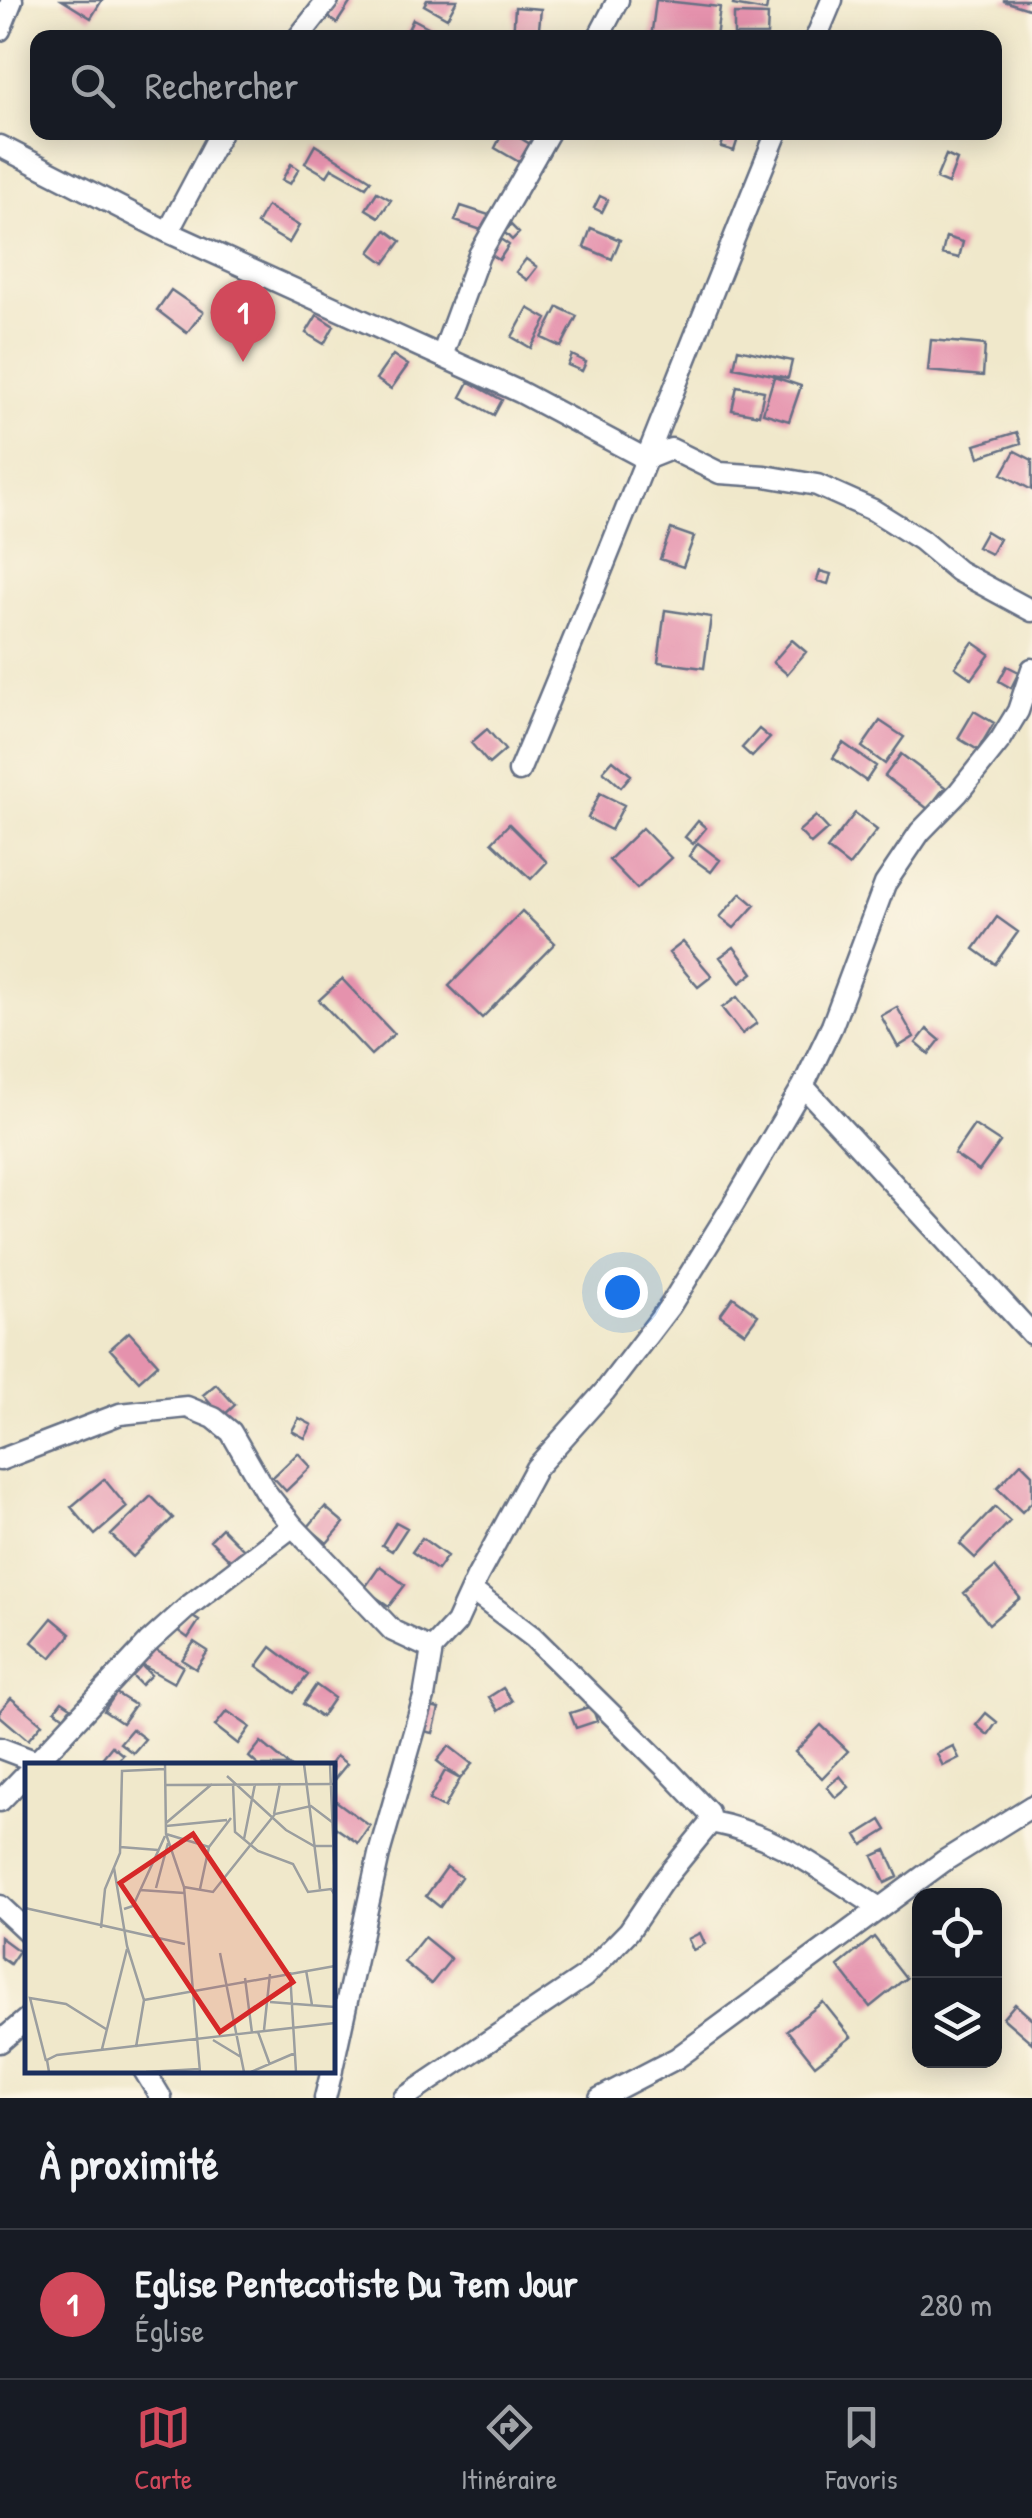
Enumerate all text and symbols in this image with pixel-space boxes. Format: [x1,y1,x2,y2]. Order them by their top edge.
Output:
search box [30,30,1002,140]
icon: search [65,58,120,113]
text: Rechercher [145,59,298,111]
pin: 1 [210,280,276,362]
your location [597,1267,648,1318]
inset map [25,1763,335,2073]
map controls [912,1888,1002,2068]
button: locate [912,1888,1002,1978]
button: layers [912,1978,1002,2068]
text: À proximité [40,2135,219,2192]
text: Eglise Pentecotiste Du 7em Jour [135,2257,578,2309]
text: 1 [67,2283,78,2326]
text: 280 m [920,2283,992,2326]
text: Église [135,2309,204,2352]
tab: Carte [134,2400,192,2498]
tab: Itinéraire [461,2400,557,2498]
tab: Favoris [826,2400,898,2498]

